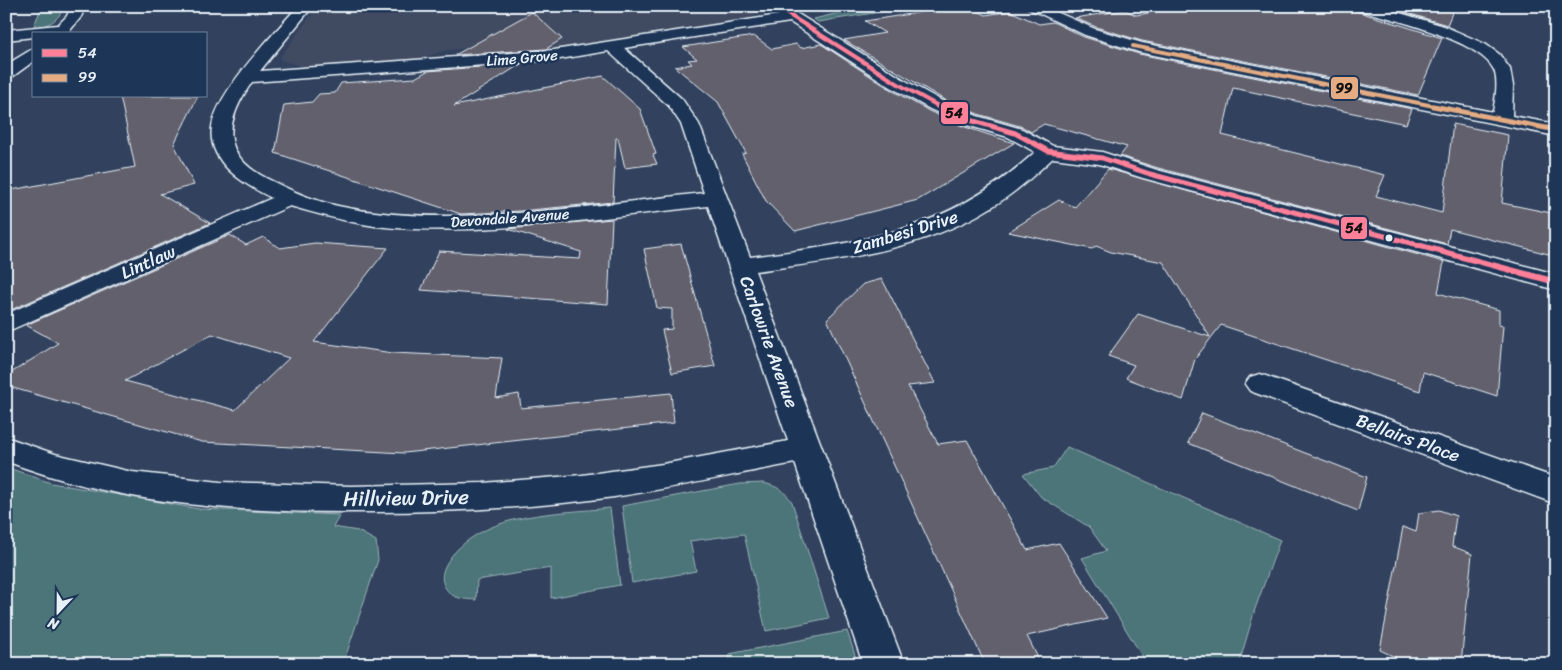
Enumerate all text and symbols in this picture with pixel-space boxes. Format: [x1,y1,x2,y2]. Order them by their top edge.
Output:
legend [32,32,208,98]
text: 54 [78,40,97,66]
street label: Lime Grove [485,42,559,74]
text: 99 [78,64,96,90]
line badge: 99 [1330,76,1359,100]
text: 99 [1335,76,1353,101]
line badge: 54 [940,101,969,125]
text: 54 [945,101,963,126]
street label: Devondale Avenue [450,201,571,235]
street label: Zambesi Drive [848,201,962,263]
line badge: 54 [1340,216,1368,240]
text: 54 [1345,216,1363,241]
unlabelled marker [1384,233,1394,243]
street label: Lintlaw [115,235,181,288]
street label: Carlowrie Avenue [730,271,808,413]
street label: Bellairs Place [1352,404,1464,472]
street label: Hillview Drive [343,478,469,518]
north arrow [32,588,82,638]
text: N [44,610,63,637]

